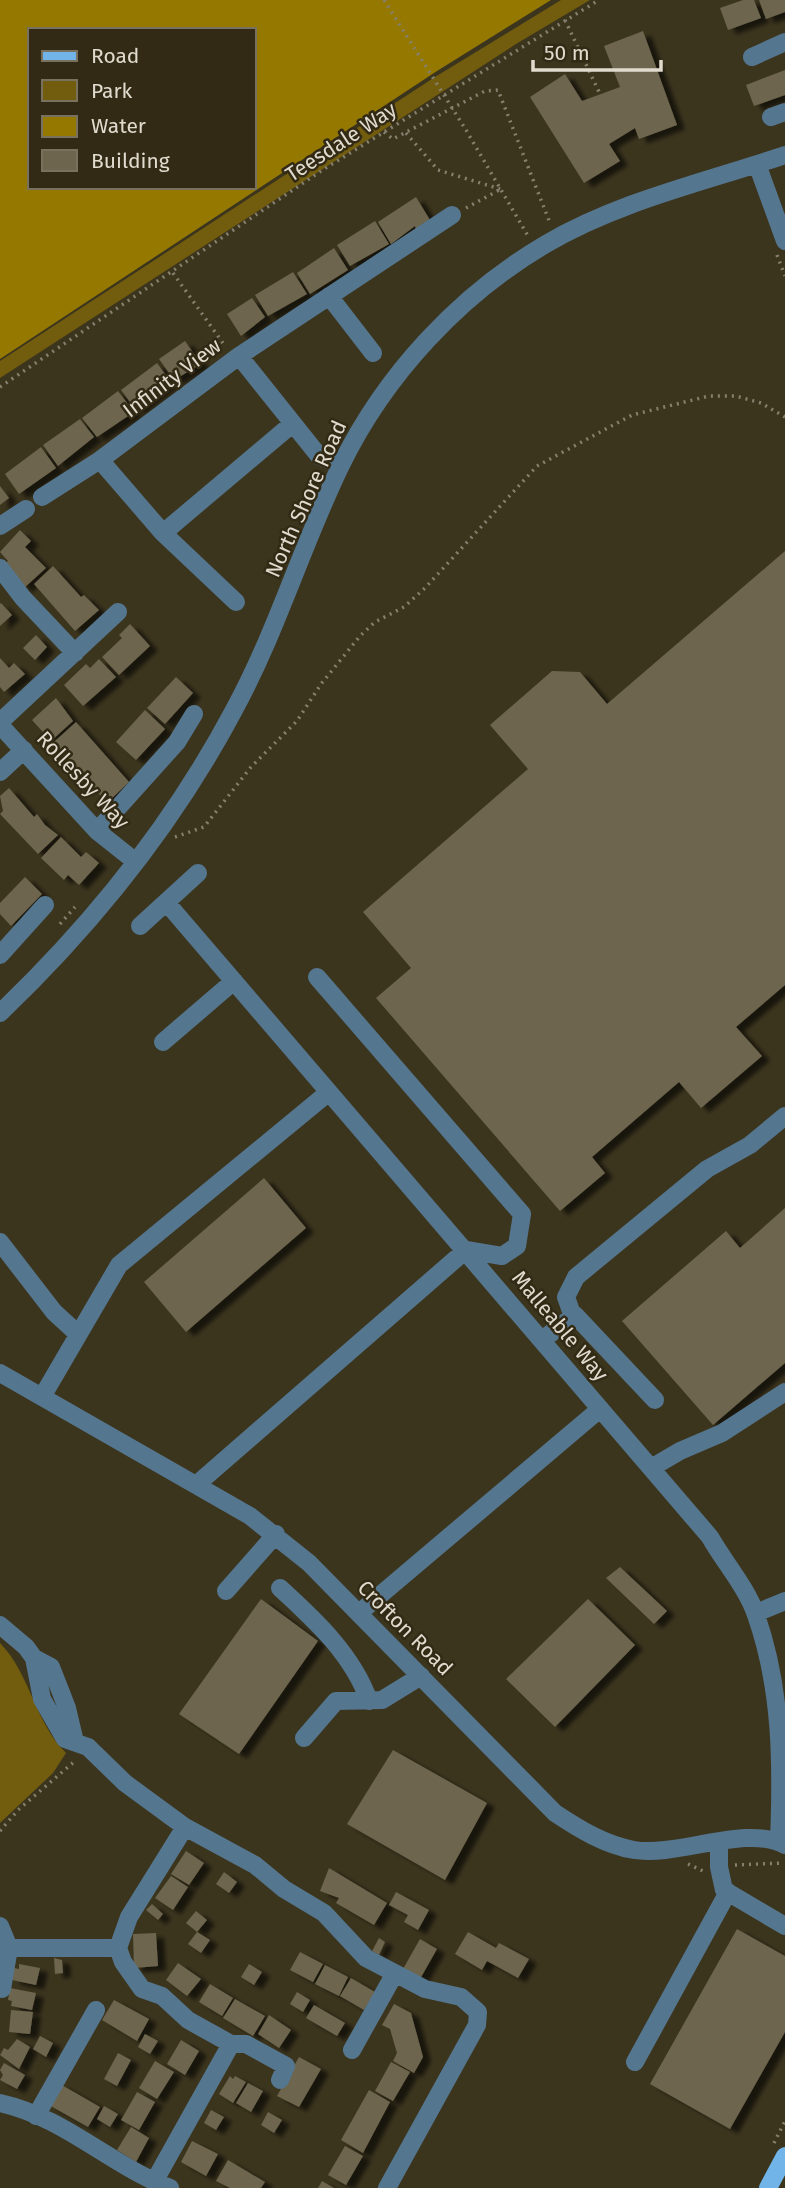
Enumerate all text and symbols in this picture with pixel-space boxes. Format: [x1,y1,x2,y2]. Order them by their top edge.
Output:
legend [28,28,256,189]
scale bar [533,28,661,72]
text: 50 m [544,40,590,66]
text: Road [91,43,139,69]
text: Park [91,78,133,104]
street label: Teesdale Way [281,96,402,188]
text: Water [91,113,146,139]
text: Building [91,148,170,174]
street label: Infinity View [118,333,226,423]
street label: North Shore Road [260,416,352,582]
street label: Rollesby Way [31,726,135,835]
street label: Malleable Way [506,1266,614,1387]
street label: Crofton Road [352,1575,458,1681]

